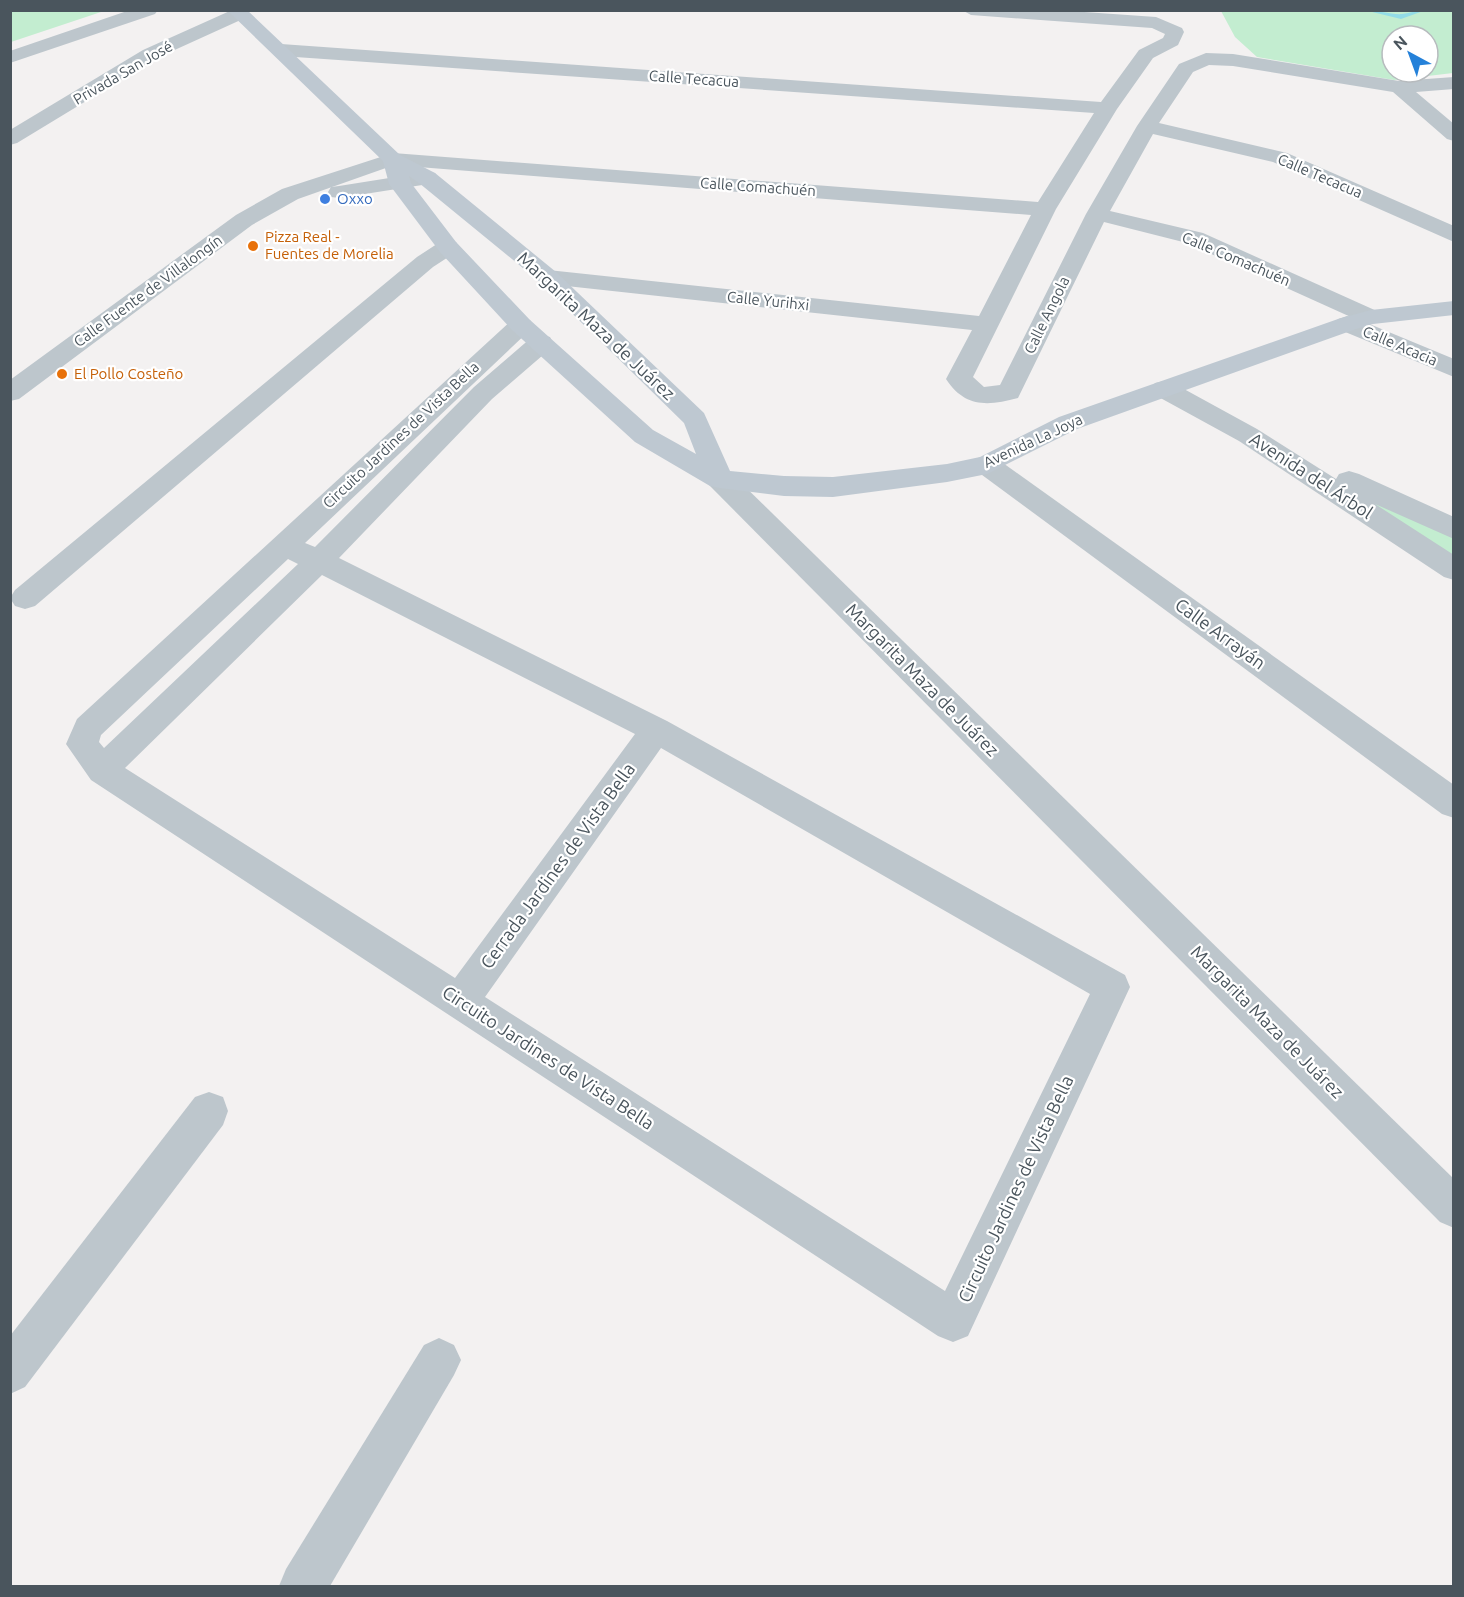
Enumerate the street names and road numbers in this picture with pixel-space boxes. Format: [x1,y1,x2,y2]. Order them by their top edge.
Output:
street label: Privada San José [70,37,175,108]
street label: Calle Tecacua [648,67,740,90]
street label: Calle Tecacua [1275,150,1365,201]
street label: Calle Comachuén [700,174,817,199]
street label: Calle Comachuén [1179,228,1293,289]
street label: Calle Fuente de Villalongín [70,231,225,350]
street label: Margarita Maza de Juárez [514,247,679,403]
street label: Calle Angola [1021,273,1073,356]
street label: Calle Yurihxi [726,288,810,313]
street label: Calle Acacia [1360,322,1440,369]
street label: Circuito Jardines de Vista Bella [319,358,482,511]
street label: Avenida La Joya [981,410,1085,471]
street label: Avenida del Árbol [1246,427,1377,522]
street label: Calle Arrayán [1172,594,1270,673]
street label: Margarita Maza de Juárez [842,599,1003,760]
street label: Cerrada Jardines de Vista Bella [476,759,638,972]
street label: Margarita Maza de Juárez [1187,941,1348,1102]
street label: Circuito Jardines de Vista Bella [439,981,658,1133]
street label: Circuito Jardines de Vista Bella [954,1072,1077,1305]

